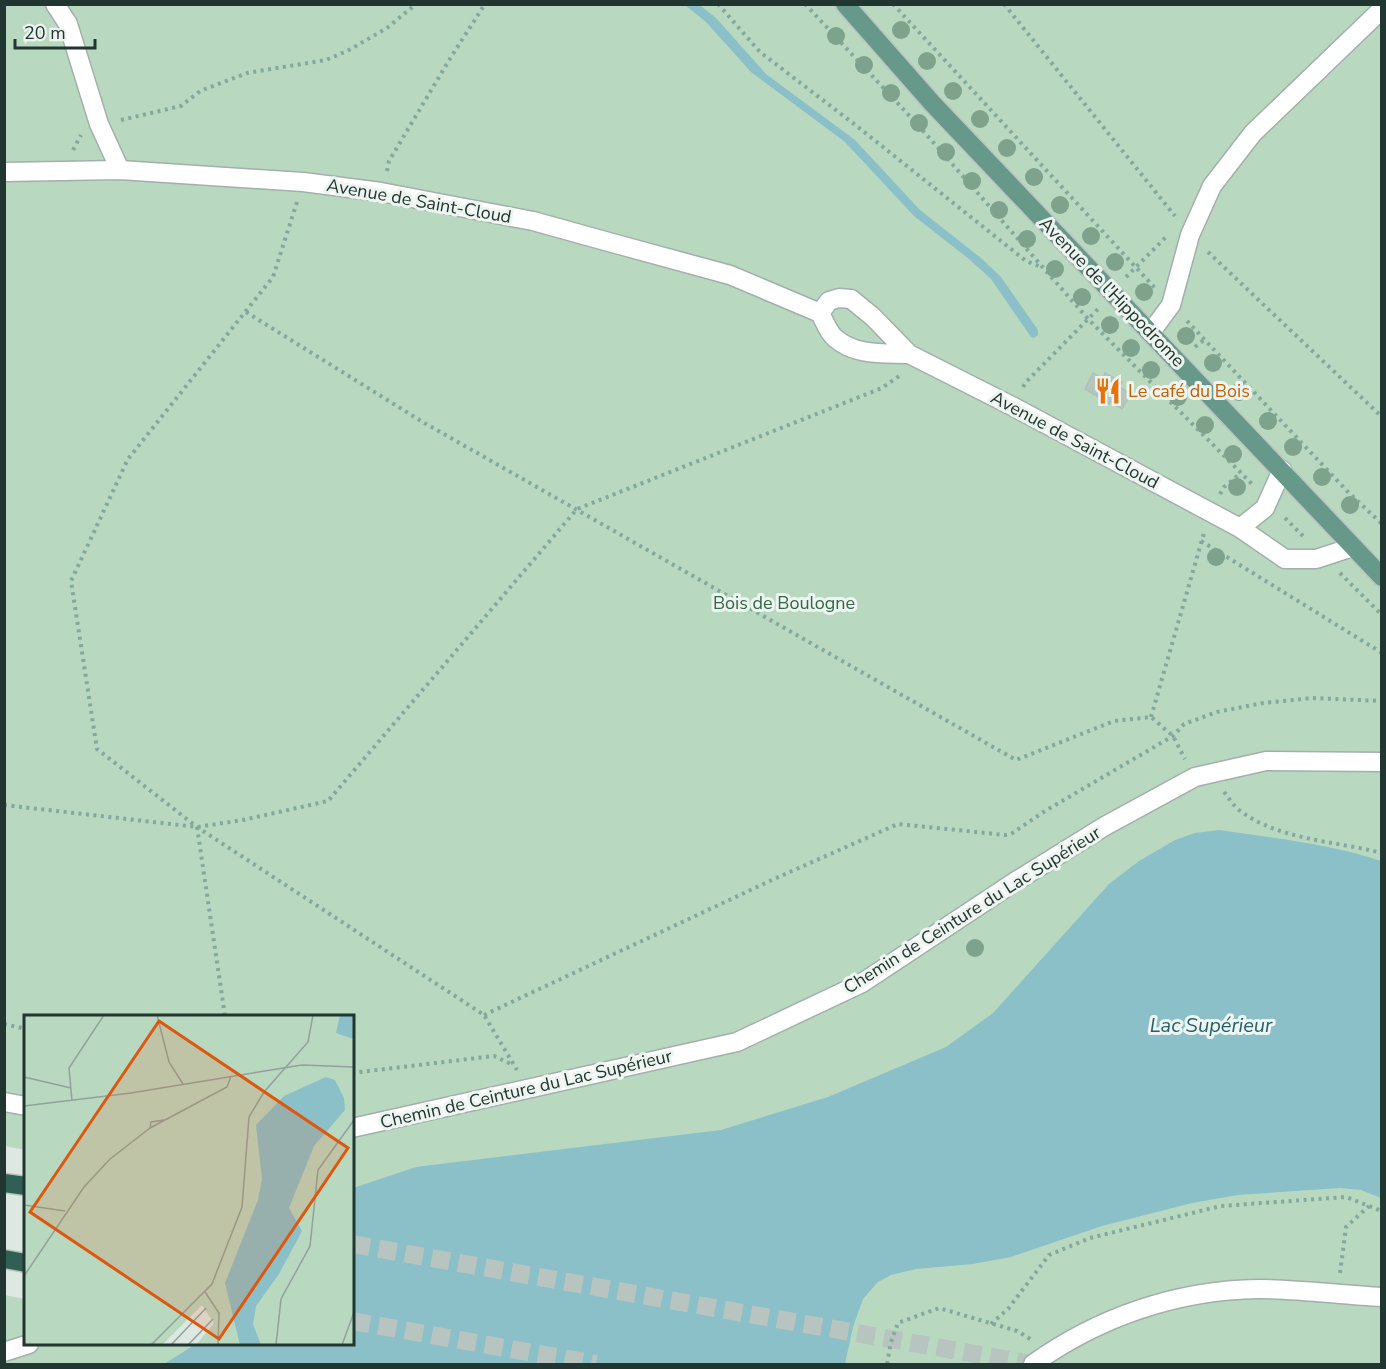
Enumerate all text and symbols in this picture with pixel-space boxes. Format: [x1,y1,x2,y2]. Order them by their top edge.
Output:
scale bar [15,12,94,50]
text: 20 m [24,21,66,45]
street label: Avenue de Saint-Cloud [325,173,513,229]
street label: Avenue de l'Hippodrome [1034,212,1190,372]
restaurant icon: Le café du Bois [1093,376,1123,406]
place label: Le café du Bois [1128,379,1250,403]
street label: Avenue de Saint-Cloud [987,385,1163,495]
park label: Bois de Boulogne [713,591,855,615]
street label: Chemin de Ceinture du Lac Supérieur [839,820,1106,999]
water label: Lac Supérieur [1150,1012,1273,1039]
inset map [24,1015,354,1345]
street label: Chemin de Ceinture du Lac Supérieur [378,1044,675,1134]

